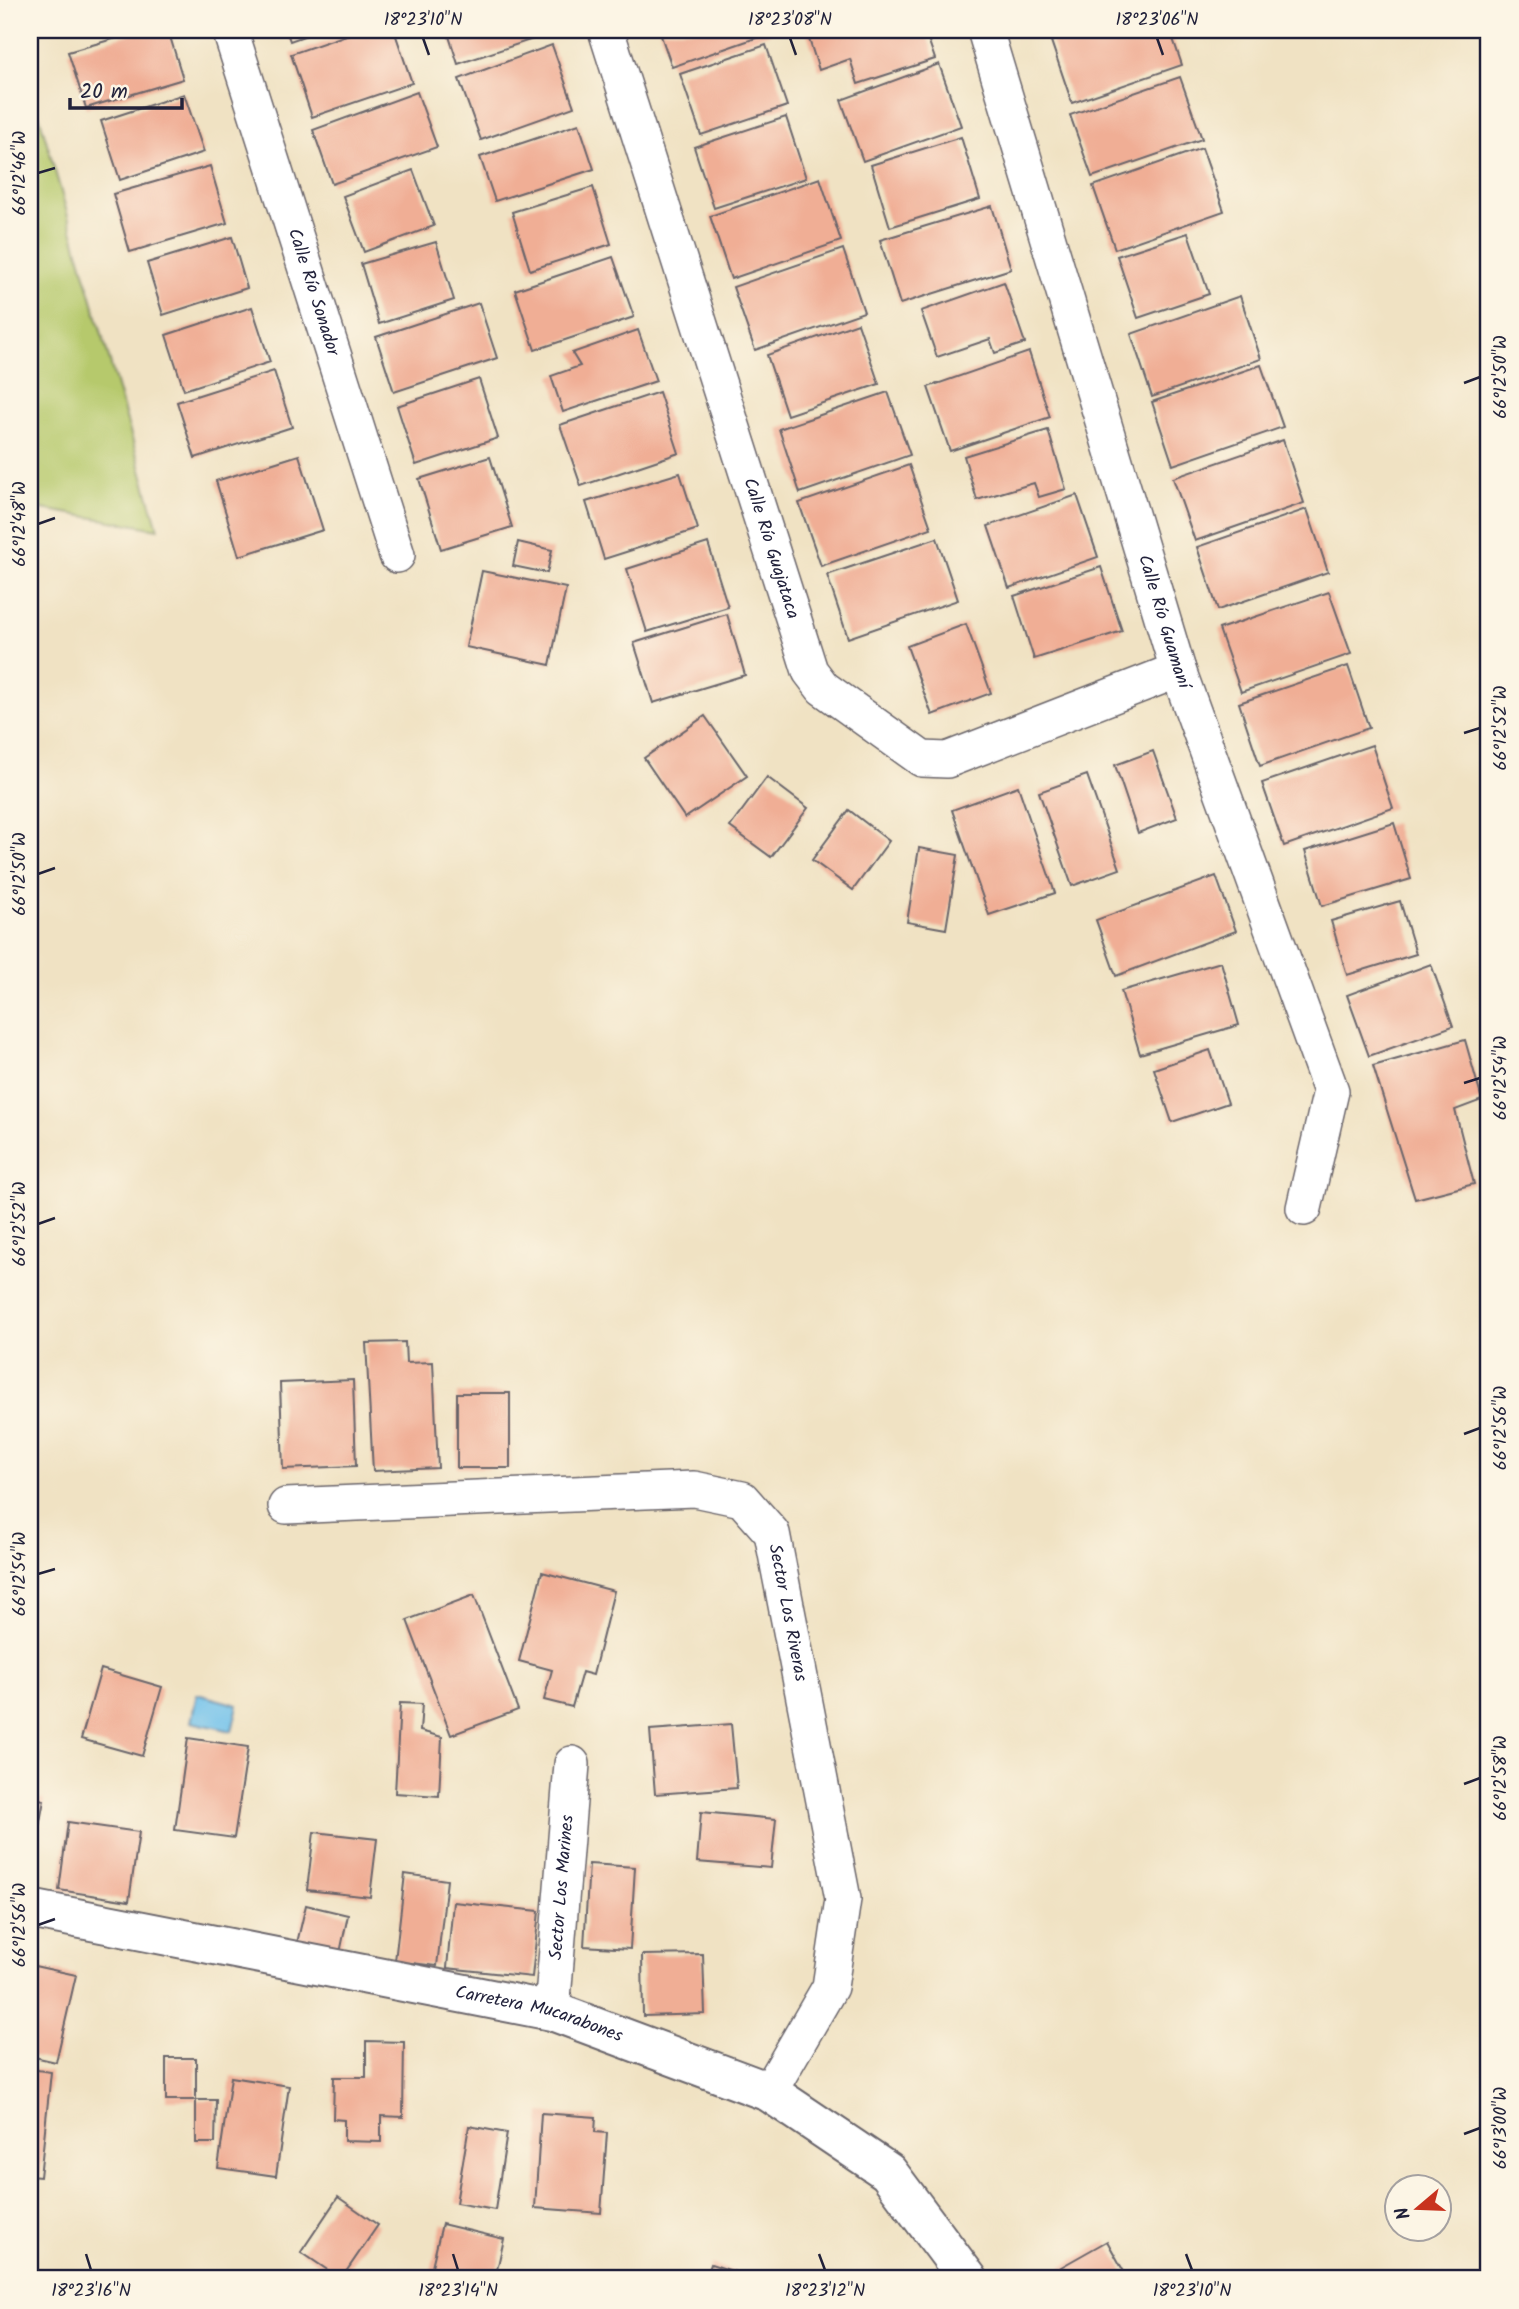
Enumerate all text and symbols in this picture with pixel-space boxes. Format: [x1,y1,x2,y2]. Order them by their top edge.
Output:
text: 18°23'10"N [384,6,462,35]
text: 18°23'08"N [748,6,832,35]
text: 18°23'06"N [1115,6,1199,35]
scale bar [70,66,182,110]
text: 20 m [80,76,128,109]
text: 66°12'46"W [6,131,35,215]
street label: Calle Río Sonador [279,225,348,361]
text: 66°12'50"W [1487,335,1516,419]
street label: Calle Río Guajataca [735,474,807,623]
text: 66°12'48"W [6,481,35,567]
street label: Calle Río Guamaní [1130,551,1199,695]
text: 66°12'52"W [1487,686,1516,771]
text: 66°12'50"W [6,832,35,916]
text: 66°12'54"W [1487,1036,1516,1120]
text: 66°12'52"W [6,1182,35,1267]
text: 66°12'56"W [1487,1386,1516,1470]
text: 66°12'54"W [6,1532,35,1616]
street label: Sector Los Riveras [760,1542,815,1684]
text: 66°12'58"W [1487,1735,1516,1821]
street label: Sector Los Marines [542,1814,582,1961]
text: 66°12'56"W [6,1883,35,1967]
street label: Carretera Mucarabones [453,1978,627,2051]
text: 66°13'00"W [1487,2087,1516,2169]
north arrow [1382,2172,1452,2242]
text: N [1388,2202,1420,2223]
text: 18°23'16"N [51,2277,131,2306]
text: 18°23'14"N [418,2277,498,2306]
text: 18°23'12"N [785,2277,865,2306]
text: 18°23'10"N [1153,2277,1231,2306]

